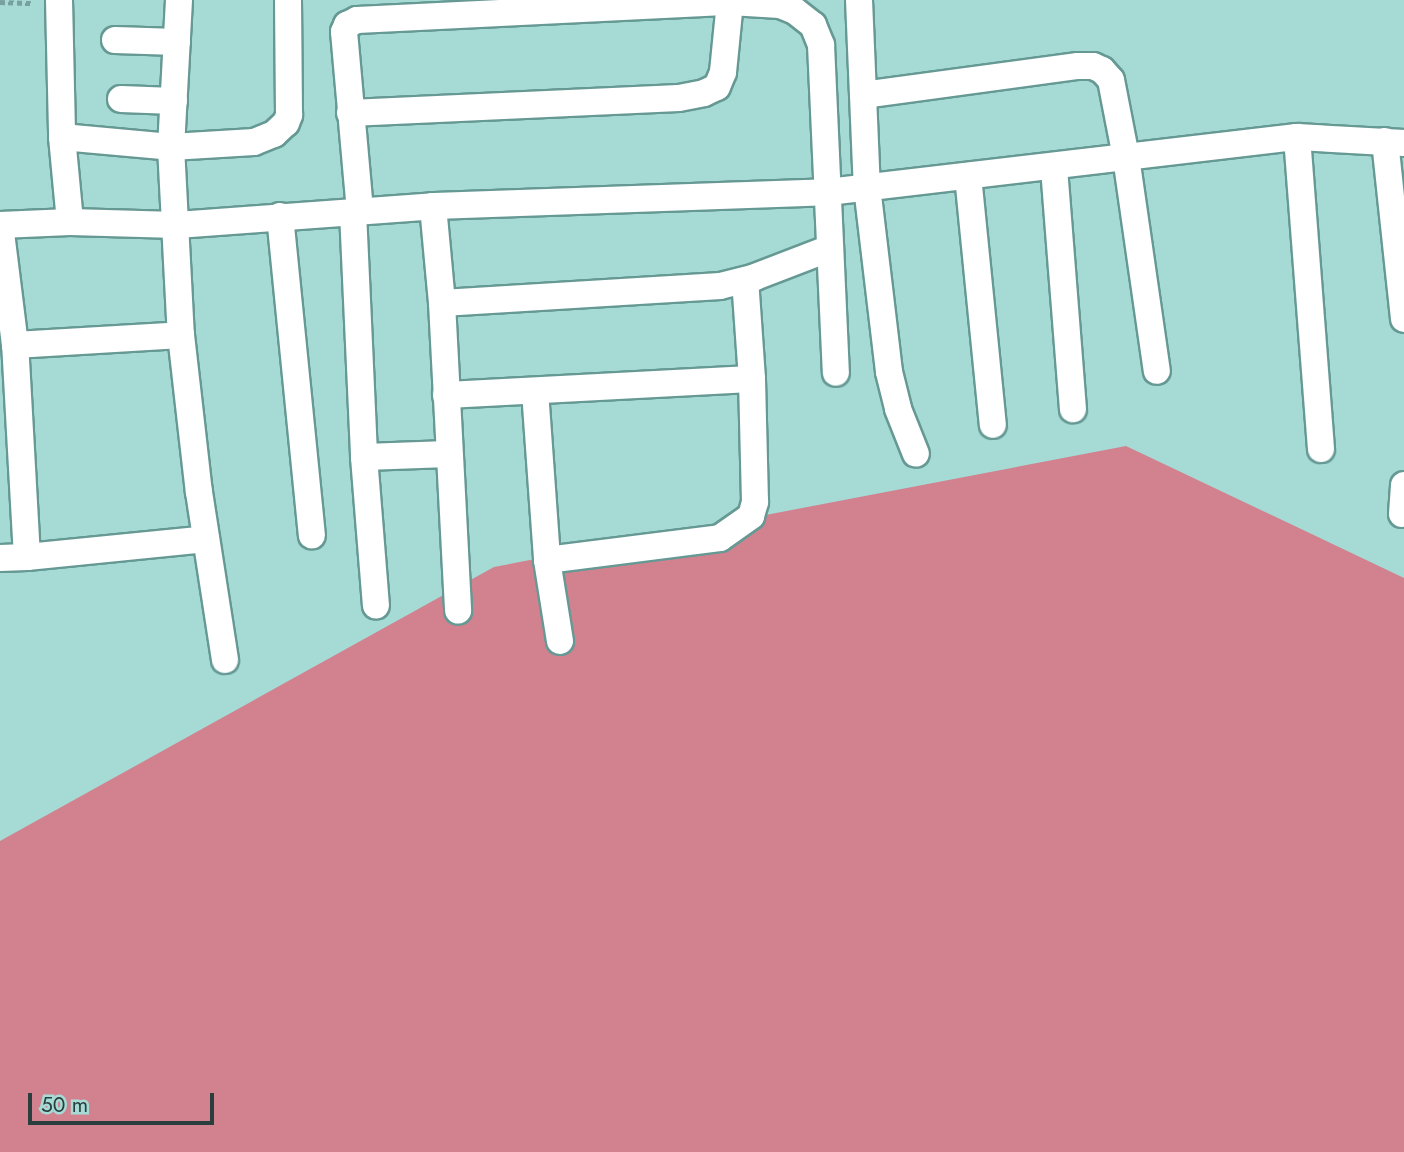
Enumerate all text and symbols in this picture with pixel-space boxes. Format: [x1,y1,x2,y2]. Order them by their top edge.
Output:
scale bar [32,1078,217,1122]
text: 50 m [41,1090,88,1120]

